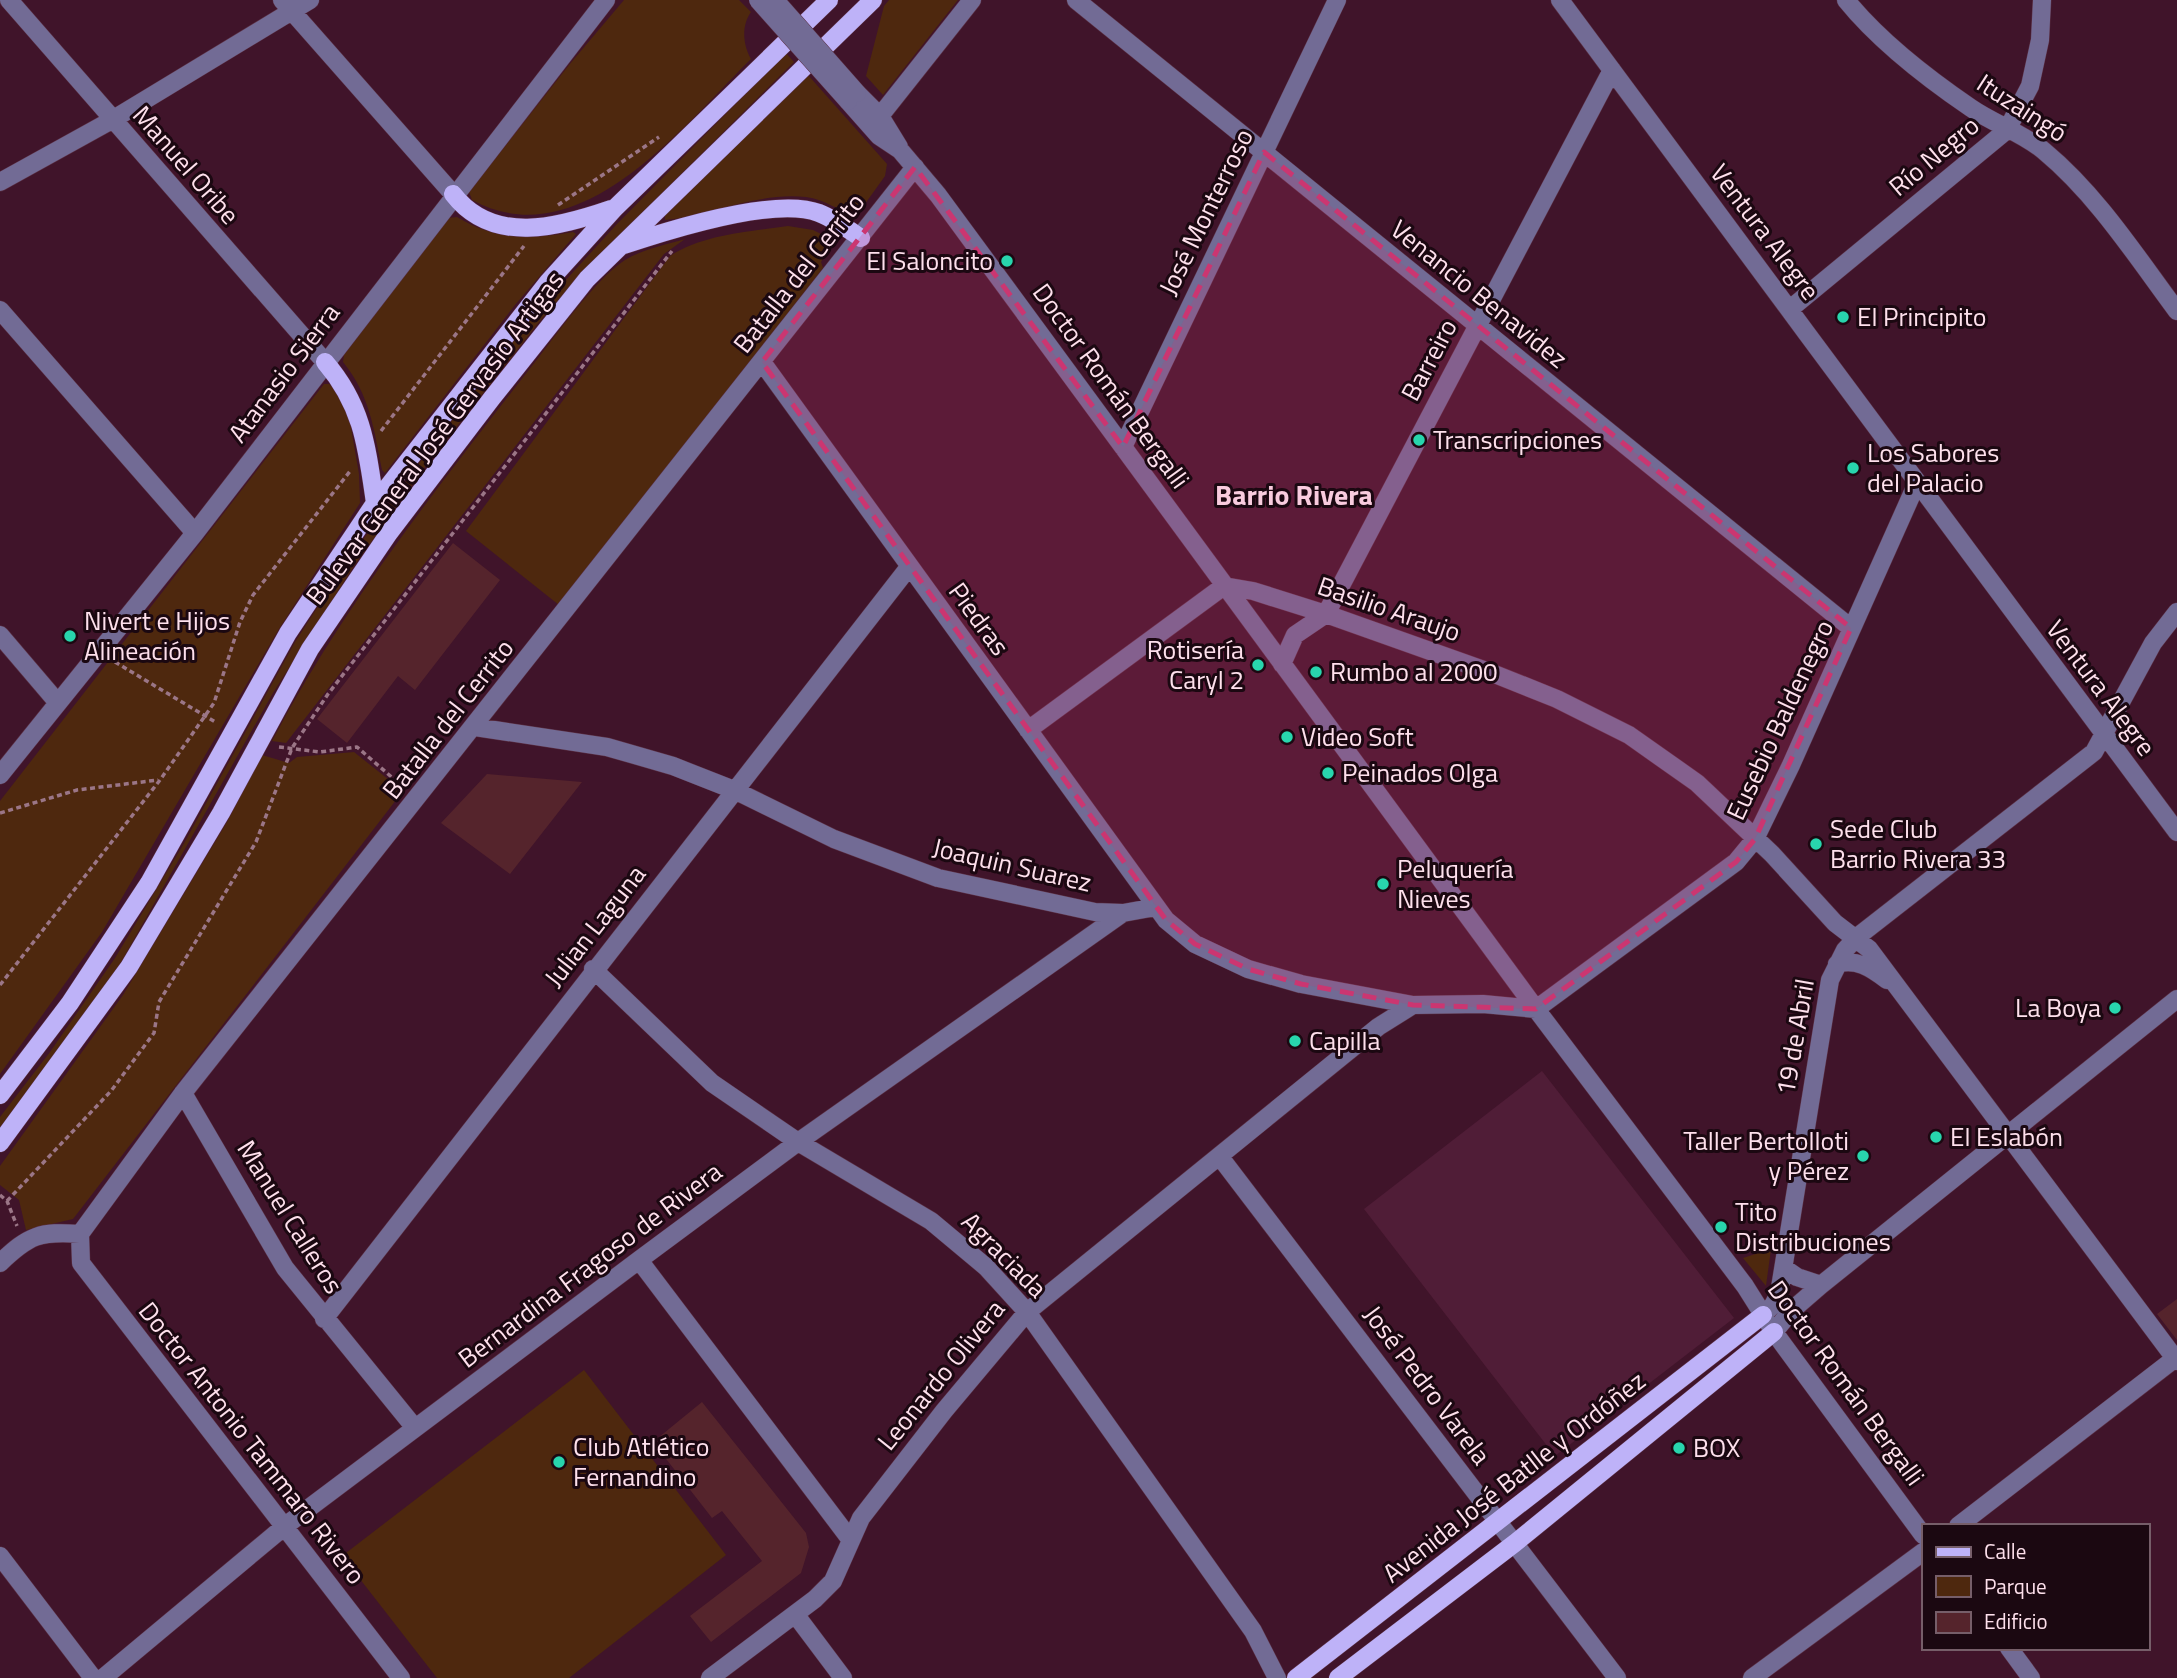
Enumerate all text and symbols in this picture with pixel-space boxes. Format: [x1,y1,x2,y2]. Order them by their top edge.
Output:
street label: Ituzaingó [1969,64,2075,151]
street label: Manuel Oribe [124,97,249,233]
street label: Río Negro [1880,106,1987,205]
street label: José Monterroso [1148,122,1263,302]
street label: Ventura Alegre [1701,155,1830,308]
street label: Batalla del Cerrito [723,184,874,361]
street label: Venancio Benavidez [1382,210,1576,377]
place label: El Saloncito [866,241,993,280]
marker: El Saloncito [999,253,1015,269]
street label: Bulevar General José Gervasio Artigas [296,263,573,613]
street label: Doctor Román Bergalli [1024,275,1199,496]
street label: Atanasio Sierra [218,295,349,450]
place label: El Principito [1857,297,1986,336]
marker: El Principito [1835,309,1851,325]
street label: Barreiro [1391,312,1466,408]
place label: Transcripciones [1433,420,1602,459]
marker: Transcripciones [1411,432,1427,448]
place label: Los Sabores del Palacio [1867,433,1999,502]
marker: Los Sabores del Palacio [1845,460,1861,476]
district label: Barrio Rivera [1215,473,1373,516]
street label: Basilio Araujo [1312,566,1466,651]
street label: Piedras [939,574,1019,663]
place label: Nivert e Hijos Alineación [84,601,230,670]
street label: Ventura Alegre [2037,611,2166,764]
street label: Eusebio Baldenegro [1716,613,1843,826]
marker: Nivert e Hijos Alineación [62,628,78,644]
street label: Batalla del Cerrito [372,630,523,807]
place label: Rotisería Caryl 2 [1147,630,1244,699]
place label: Rumbo al 2000 [1330,652,1498,691]
marker: Rotisería Caryl 2 [1250,657,1266,673]
marker: Rumbo al 2000 [1308,664,1324,680]
place label: Video Soft [1301,717,1414,756]
marker: Video Soft [1279,729,1295,745]
place label: Peinados Olga [1342,753,1498,792]
marker: Peinados Olga [1320,765,1336,781]
place label: Sede Club Barrio Rivera 33 [1830,809,2006,878]
street label: Joaquin Suarez [929,827,1095,902]
marker: Sede Club Barrio Rivera 33 [1808,836,1824,852]
place label: Peluquería Nieves [1397,849,1514,918]
street label: Julian Laguna [534,856,655,995]
marker: Peluquería Nieves [1375,876,1391,892]
street label: 19 de Abril [1765,976,1824,1098]
place label: La Boya [2015,988,2101,1027]
marker: La Boya [2107,1000,2123,1016]
place label: Capilla [1309,1021,1381,1060]
marker: Capilla [1287,1033,1303,1049]
place label: El Eslabón [1950,1117,2063,1156]
place label: Taller Bertolloti y Pérez [1683,1121,1849,1190]
marker: El Eslabón [1928,1129,1944,1145]
street label: Manuel Calleros [228,1132,353,1301]
marker: Taller Bertolloti y Pérez [1855,1148,1871,1164]
street label: Bernardina Fragoso de Rivera [450,1152,730,1377]
place label: Tito Distribuciones [1735,1192,1891,1261]
street label: Agraciada [953,1203,1056,1306]
marker: Tito Distribuciones [1713,1219,1729,1235]
street label: Doctor Román Bergalli [1759,1272,1934,1493]
street label: Leonardo Olivera [867,1291,1014,1459]
street label: Doctor Antonio Tammaro Rivero [129,1293,375,1592]
street label: José Pedro Varela [1354,1297,1500,1473]
street label: Avenida José Batlle y Ordóñez [1374,1361,1653,1592]
place label: Club Atlético Fernandino [573,1427,709,1496]
place label: BOX [1693,1428,1741,1467]
marker: BOX [1671,1440,1687,1456]
marker: Club Atlético Fernandino [551,1454,567,1470]
legend [1922,1524,2149,1650]
text: Calle [1984,1535,2026,1567]
text: Parque [1984,1570,2047,1602]
text: Edificio [1984,1605,2048,1637]

